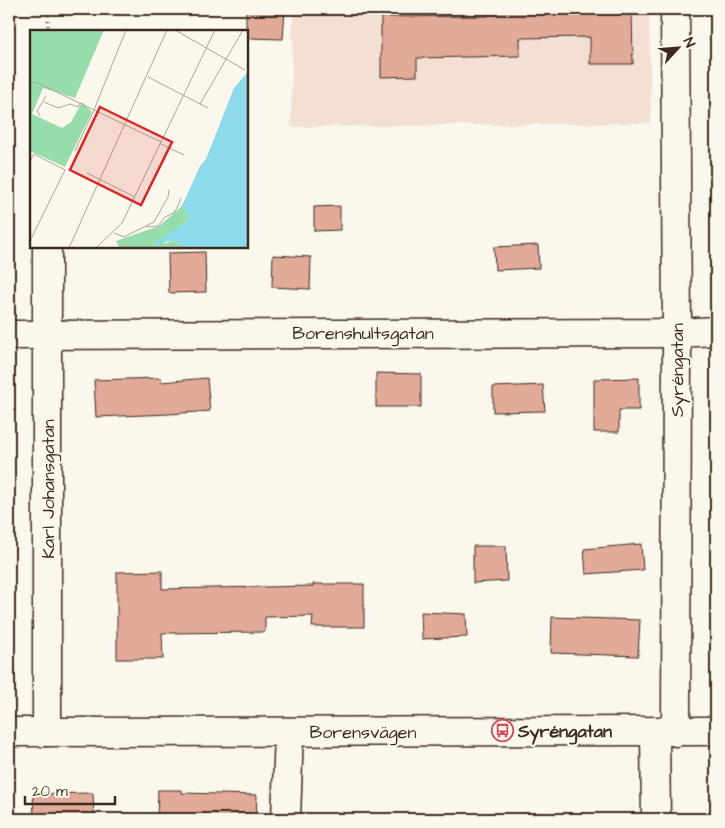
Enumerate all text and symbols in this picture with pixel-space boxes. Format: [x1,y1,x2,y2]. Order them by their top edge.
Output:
north arrow [652,22,702,72]
inset map [30,30,248,248]
text: N [678,34,700,51]
street label: Borenshultsgatan [292,321,434,347]
street label: Syréngatan [665,323,691,417]
street label: Karl Johansgatan [36,419,62,559]
bus stop icon: Syréngatan [490,719,514,743]
place label: Syréngatan [517,719,612,745]
street label: Borensvägen [309,720,417,746]
scale bar [25,773,115,805]
text: 20 m [32,781,68,802]

